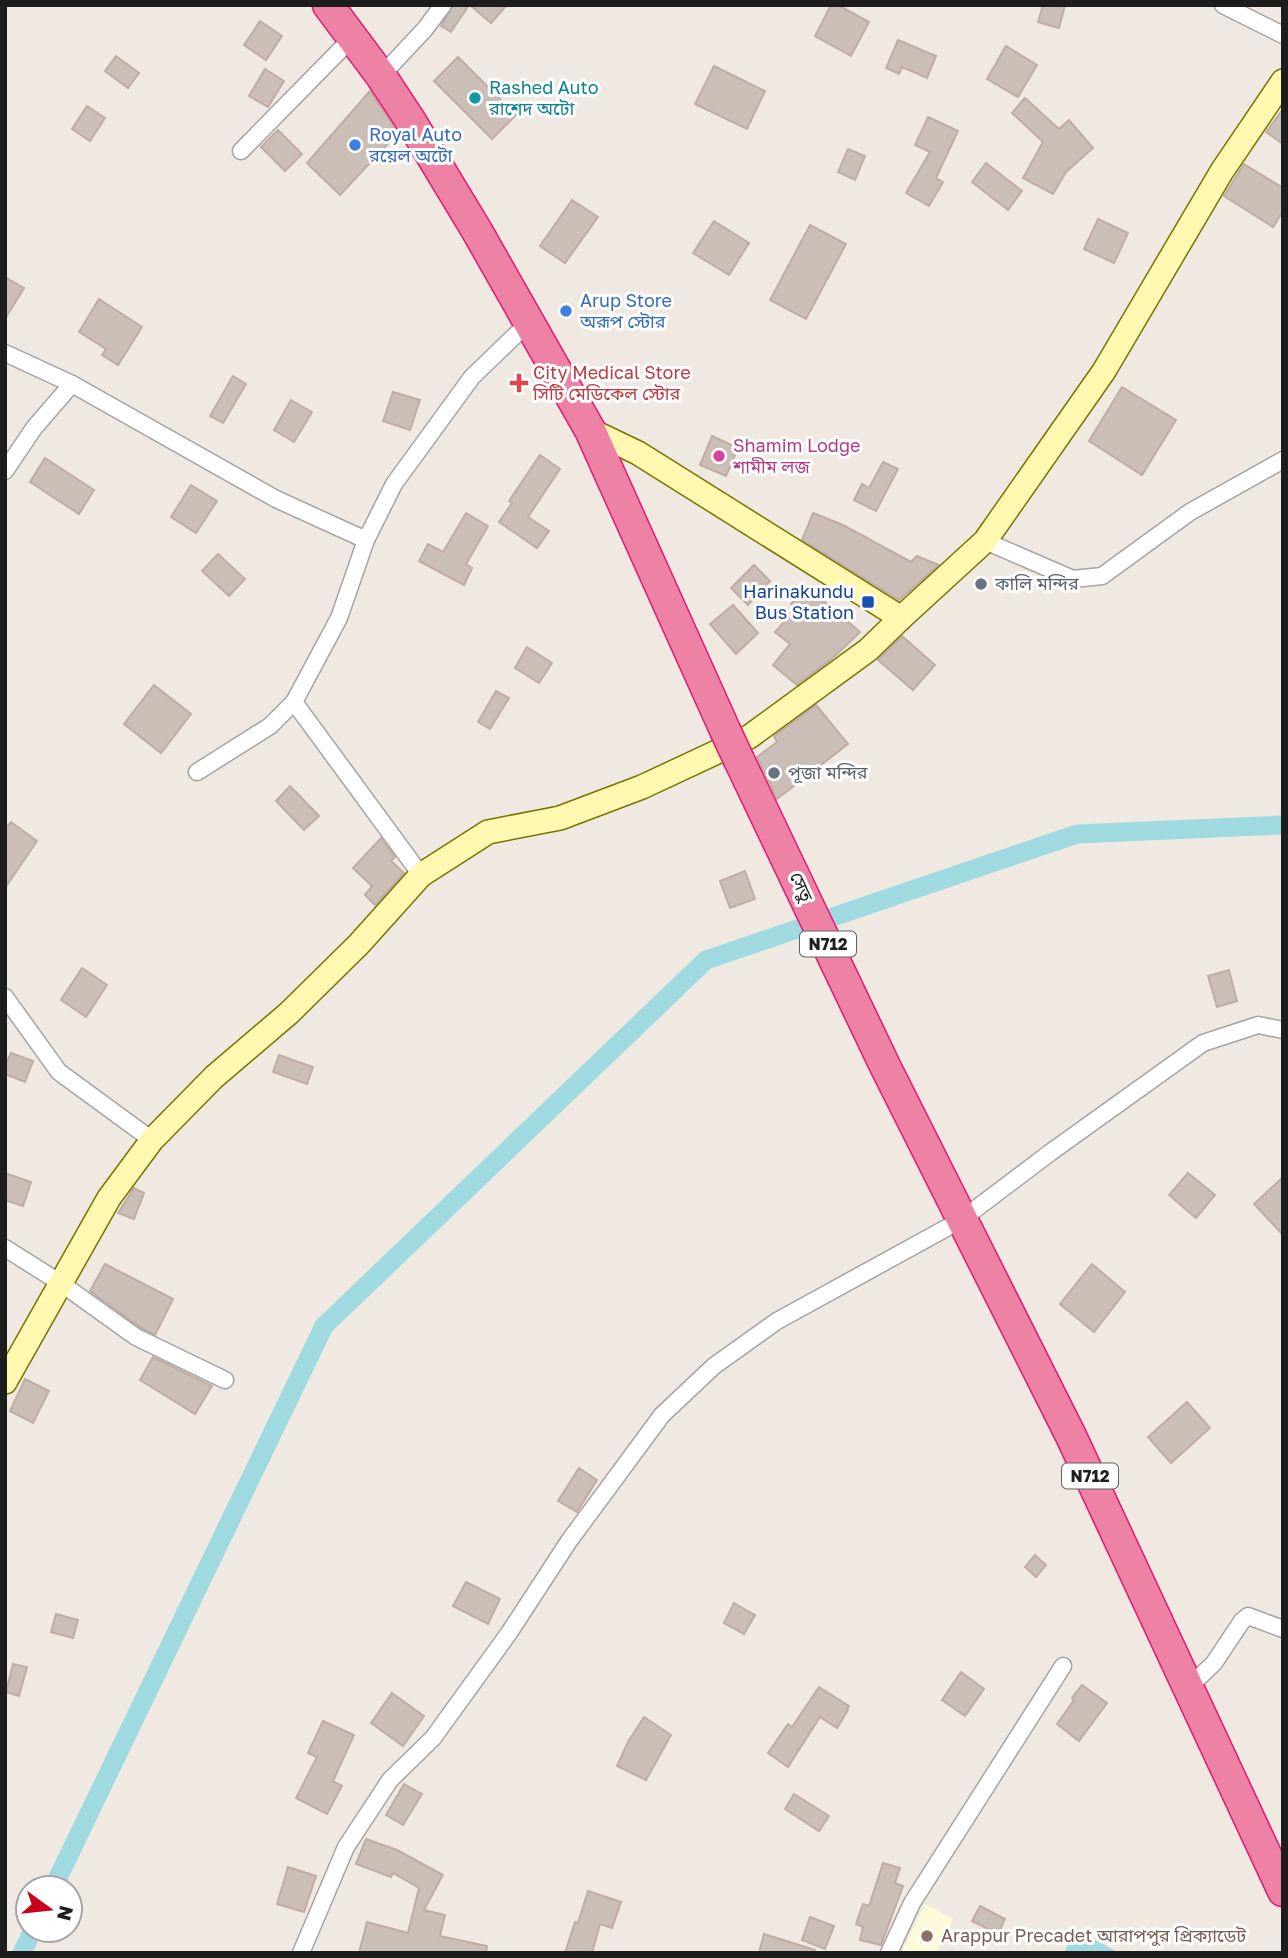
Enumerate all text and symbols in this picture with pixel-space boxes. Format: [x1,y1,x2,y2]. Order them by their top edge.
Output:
place label: Rashed Auto রাশেদ অটো [488,76,598,119]
marker: Rashed Auto রাশেদ অটো [467,90,483,106]
place label: Royal Auto রয়েল অটো [368,123,462,166]
marker: Royal Auto রয়েল অটো [347,137,363,153]
place label: Arup Store অরূপ স্টোর [579,289,672,332]
marker: Arup Store অরূপ স্টোর [558,303,574,319]
place label: City Medical Store সিটি মেডিকেল স্টোর [532,361,691,404]
marker: City Medical Store সিটি মেডিকেল স্টোর [511,375,527,391]
place label: Shamim Lodge শামীম লজ [732,434,860,477]
marker: Shamim Lodge শামীম লজ [711,448,727,464]
place label: কালি মন্দির [994,572,1079,594]
marker: কালি মন্দির [973,576,989,592]
place label: Harinakundu Bus Station [743,580,854,623]
marker: Harinakundu Bus Station [860,594,876,610]
place label: পূজা মন্দির [788,761,868,784]
marker: পূজা মন্দির [766,765,782,781]
street label: সেতু [785,868,818,906]
road number: N712 [800,932,856,956]
road number: N712 [1062,1464,1118,1488]
north arrow [14,1874,84,1944]
text: N [53,1904,79,1923]
place label: Arappur Precadet আরাপপুর প্রিক্যাডেট [941,1924,1247,1947]
marker: Arappur Precadet আরাপপুর প্রিক্যাডেট [919,1928,935,1944]

